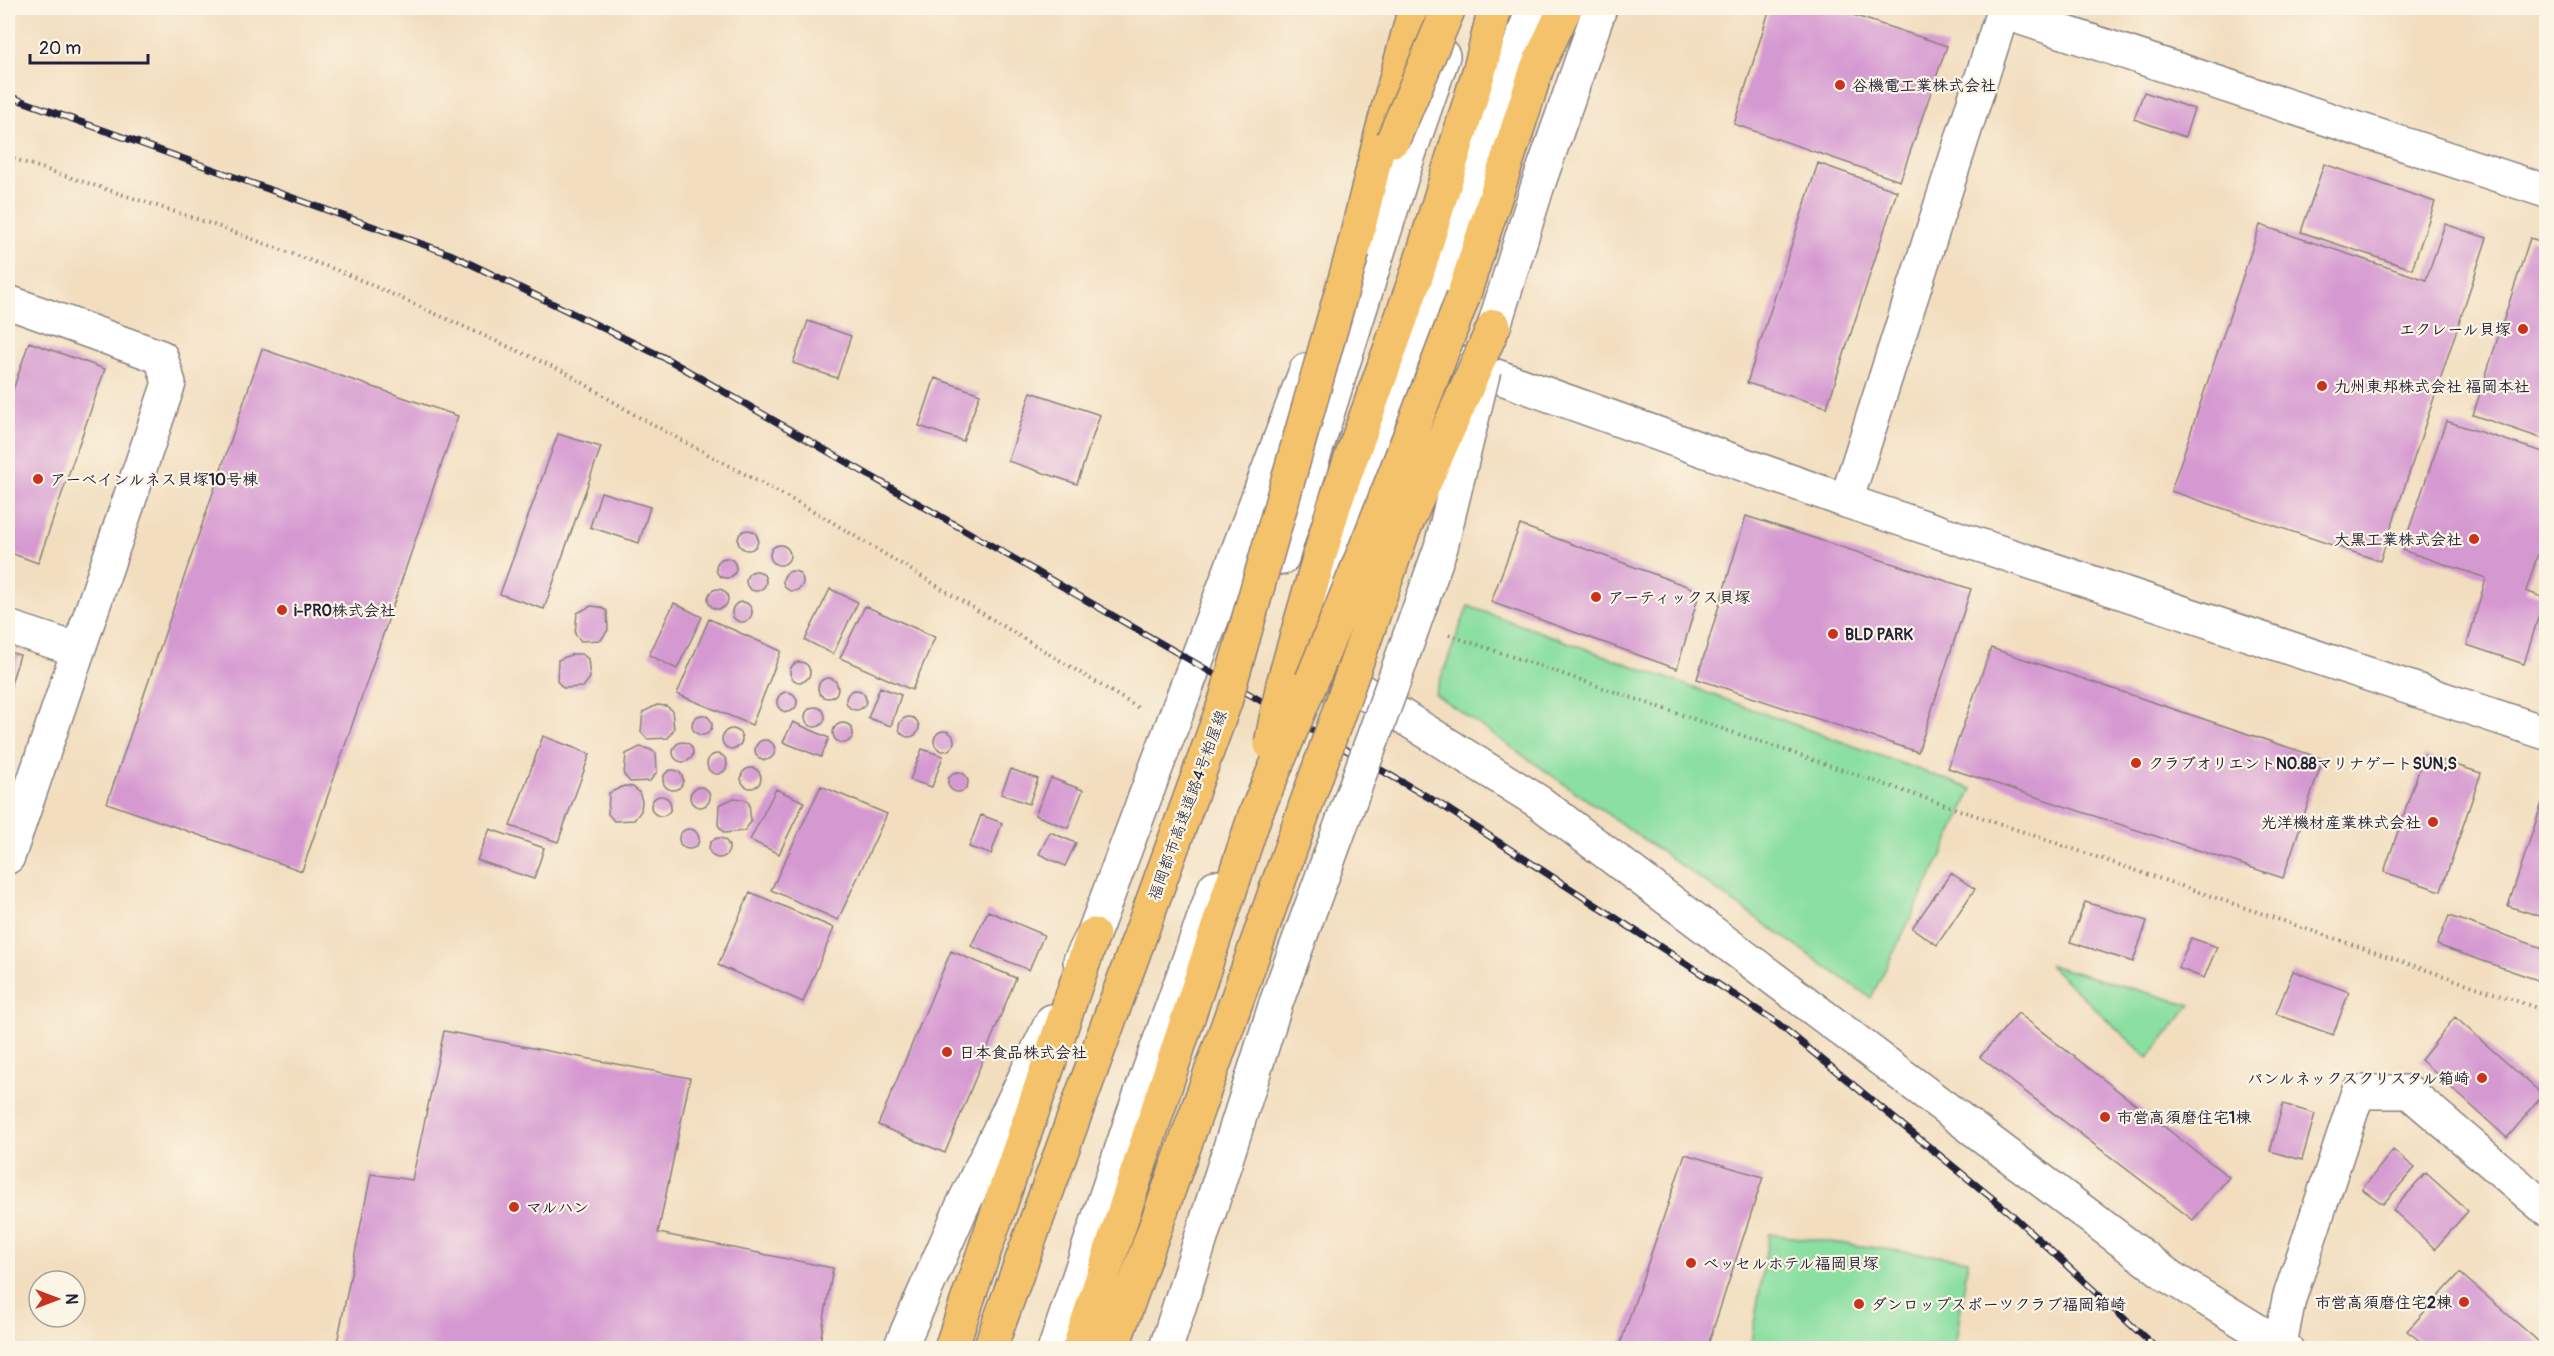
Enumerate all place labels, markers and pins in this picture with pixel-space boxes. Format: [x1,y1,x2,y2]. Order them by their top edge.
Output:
place label: 谷機電工業株式会社 [1852,76,1996,96]
marker: 谷機電工業株式会社 [1833,78,1847,92]
place label: エクレール貝塚 [2399,320,2511,340]
marker: エクレール貝塚 [2516,322,2530,336]
place label: 九州東邦株式会社 福岡本社 [2334,377,2529,397]
marker: 九州東邦株式会社 福岡本社 [2315,379,2329,393]
place label: アーベインルネス貝塚10号棟 [50,470,259,490]
marker: アーベインルネス貝塚10号棟 [31,472,45,486]
place label: 大黒工業株式会社 [2334,530,2462,550]
marker: 大黒工業株式会社 [2467,532,2481,546]
place label: アーティックス貝塚 [1608,588,1750,608]
marker: アーティックス貝塚 [1589,590,1603,604]
place label: i-PRO株式会社 [294,601,396,621]
marker: i-PRO株式会社 [275,603,289,617]
place label: BLD PARK [1845,625,1913,645]
marker: BLD PARK [1826,627,1840,641]
place label: クラブオリエントNO.88マリナゲートSUN,S [2148,754,2457,774]
marker: クラブオリエントNO.88マリナゲートSUN,S [2129,756,2143,770]
place label: 光洋機材産業株式会社 [2261,813,2421,833]
marker: 光洋機材産業株式会社 [2426,815,2440,829]
place label: 日本食品株式会社 [959,1043,1087,1063]
marker: 日本食品株式会社 [940,1045,954,1059]
place label: パンルネックスクリスタル箱崎 [2247,1069,2470,1089]
marker: パンルネックスクリスタル箱崎 [2475,1071,2489,1085]
place label: 市営高須磨住宅1棟 [2117,1108,2252,1128]
marker: 市営高須磨住宅1棟 [2098,1110,2112,1124]
place label: マルハン [526,1198,589,1218]
marker: マルハン [507,1200,521,1214]
place label: ベッセルホテル福岡貝塚 [1703,1254,1879,1274]
marker: ベッセルホテル福岡貝塚 [1684,1256,1698,1270]
place label: 市営高須磨住宅2棟 [2315,1293,2453,1313]
place label: ダンロップスポーツクラブ福岡箱崎 [1871,1295,2126,1315]
marker: 市営高須磨住宅2棟 [2457,1295,2471,1309]
marker: ダンロップスポーツクラブ福岡箱崎 [1852,1297,1866,1311]

